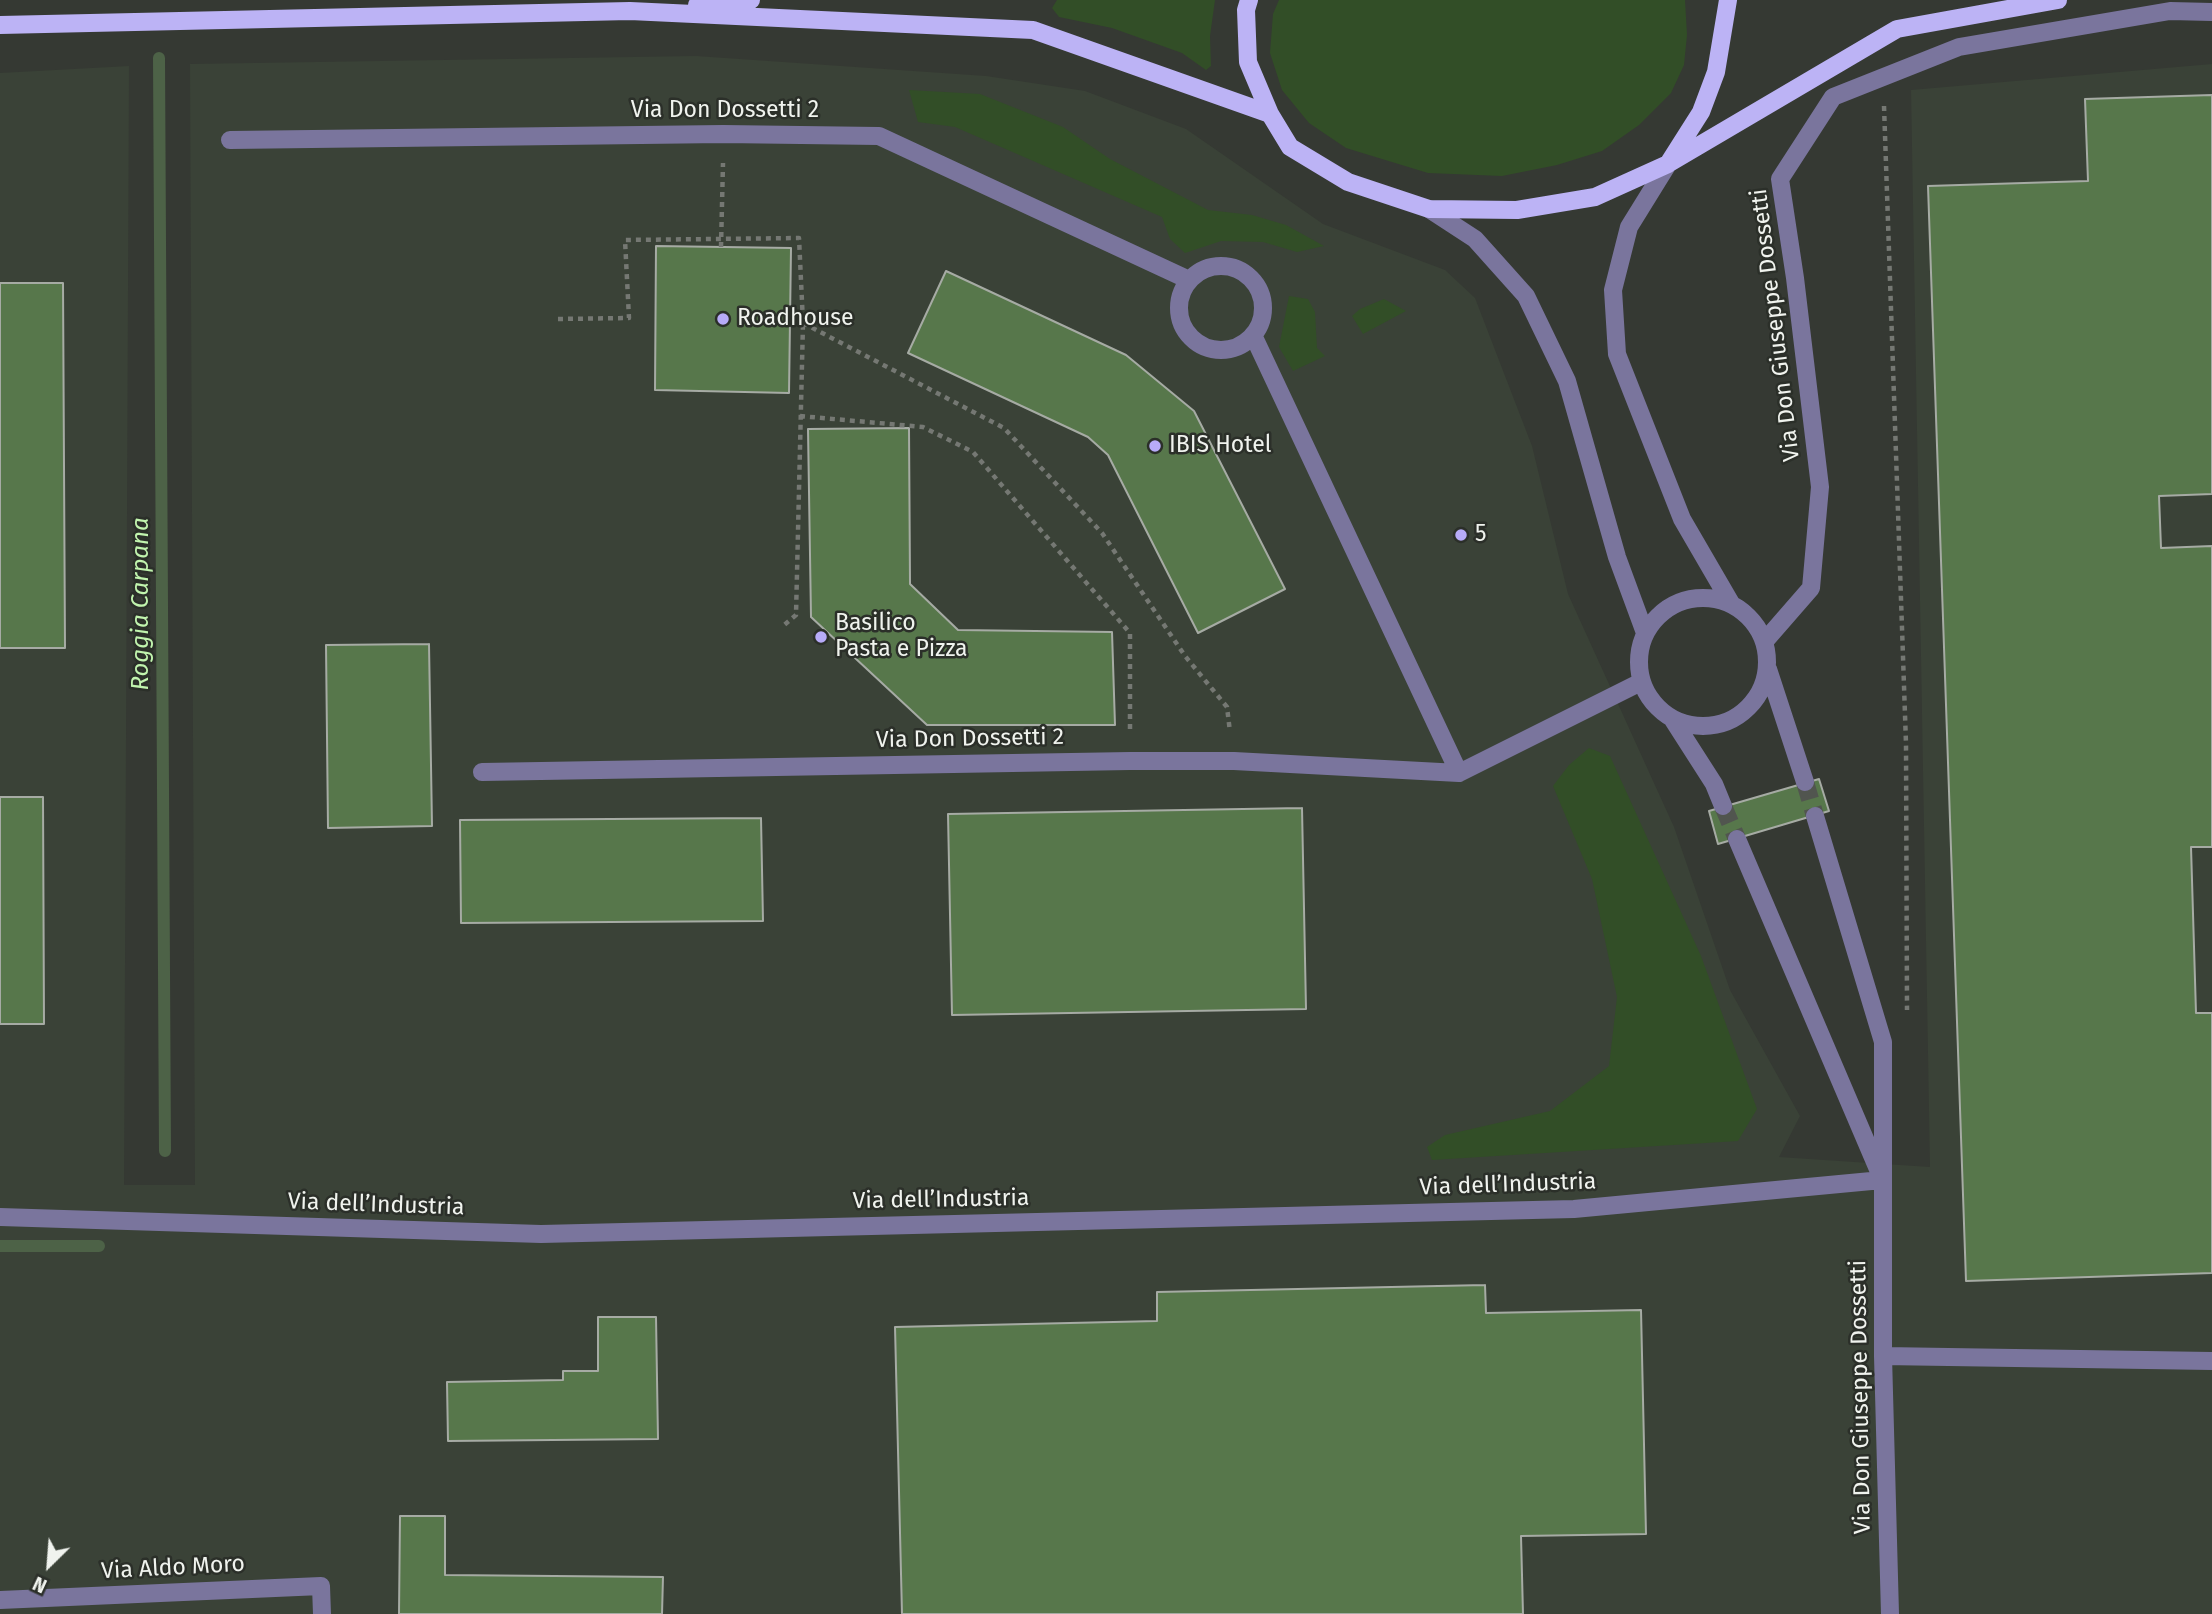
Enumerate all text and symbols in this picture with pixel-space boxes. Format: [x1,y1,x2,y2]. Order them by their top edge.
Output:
street label: Via Don Dossetti 2 [631,97,819,125]
street label: Via Don Giuseppe Dossetti [1746,187,1806,463]
place label: Roadhouse [737,305,854,333]
marker: Roadhouse [715,311,731,327]
place label: IBIS Hotel [1169,432,1271,460]
marker: IBIS Hotel [1147,438,1163,454]
water label: Roggia Carpana [127,517,155,691]
place label: 5 [1475,521,1487,549]
marker: 5 [1453,527,1469,543]
place label: Basilico Pasta e Pizza [835,610,968,664]
marker: Basilico Pasta e Pizza [813,629,829,645]
street label: Via Don Dossetti 2 [876,724,1064,754]
street label: Via dell’Industria [1419,1168,1597,1202]
street label: Via dell’Industria [852,1185,1030,1215]
street label: Via dell’Industria [287,1188,465,1222]
street label: Via Don Giuseppe Dossetti [1845,1260,1877,1534]
north arrow [14,1530,84,1600]
street label: Via Aldo Moro [100,1550,246,1586]
text: N [29,1571,50,1598]

